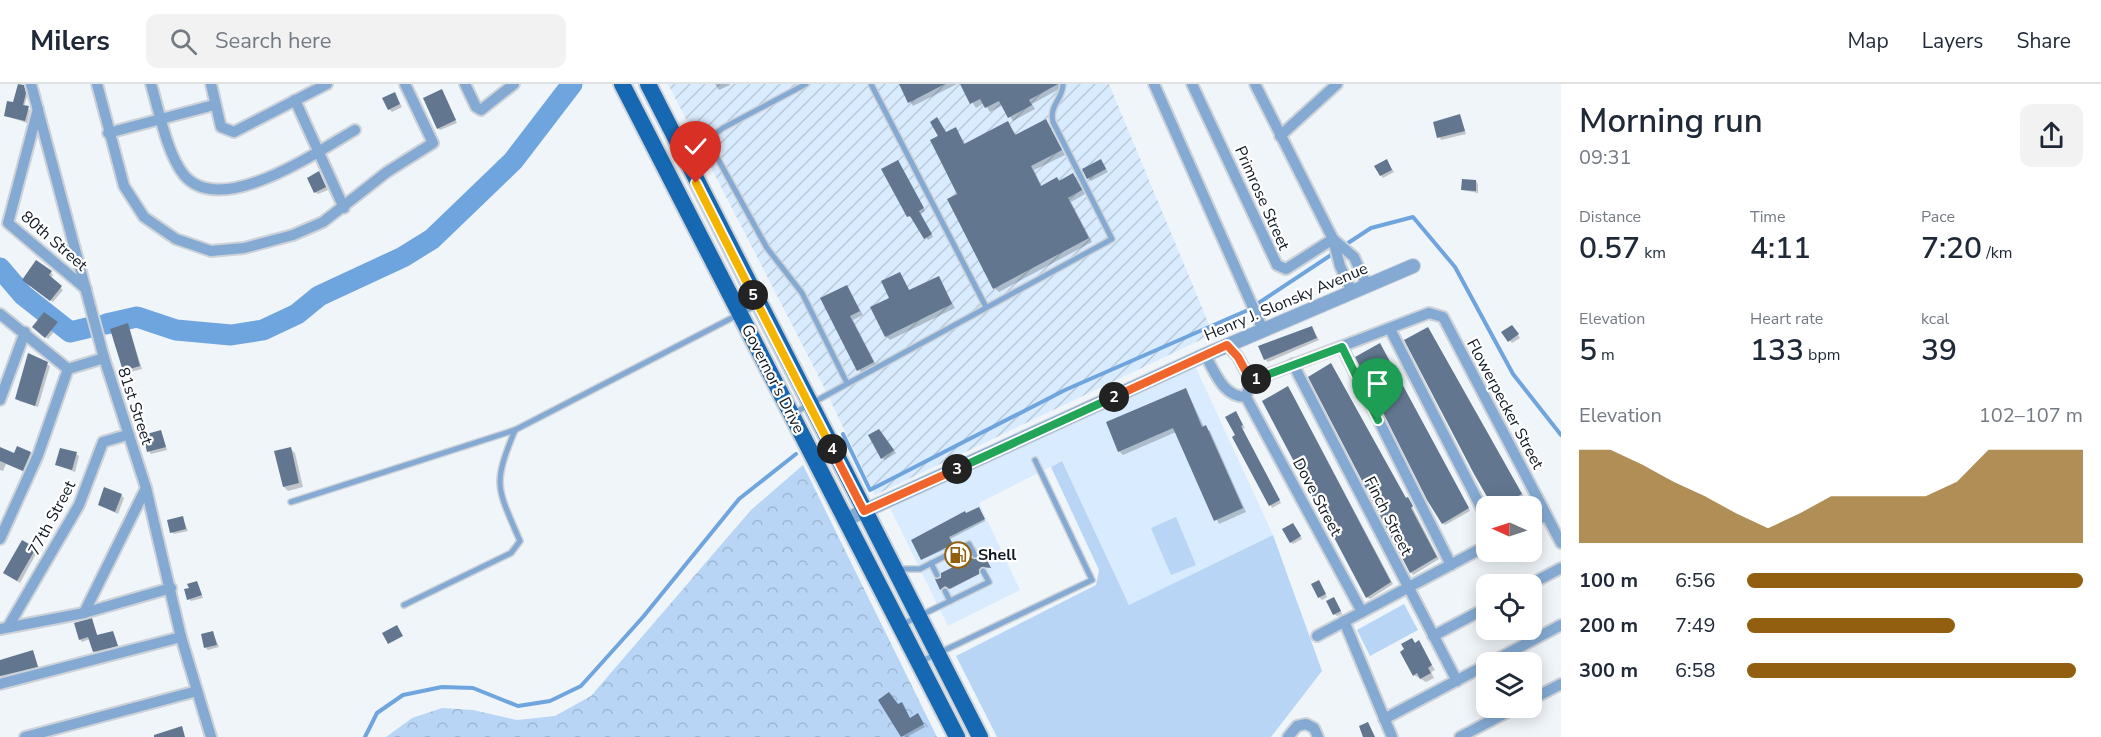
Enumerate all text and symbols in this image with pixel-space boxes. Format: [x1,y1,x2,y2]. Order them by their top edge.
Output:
search box [146,14,566,68]
text: Milers [30,22,110,60]
icon: search [167,25,200,58]
text: Search here [215,26,332,56]
text: Map [1847,27,1889,55]
text: Layers [1922,27,1983,55]
text: Share [2016,27,2071,55]
text: Morning run [1579,99,1763,144]
button: share [2020,104,2083,167]
pin [670,121,721,183]
icon: check [679,130,712,163]
street label: Primrose Street [1229,143,1295,254]
text: 09:31 [1579,144,1632,171]
street label: 80th Street [16,206,92,276]
text: Distance [1579,206,1641,228]
text: Time [1750,206,1786,228]
text: Pace [1921,206,1955,228]
text: 0.57 [1579,228,1640,269]
text: 4:11 [1750,228,1811,269]
text: 7:20 [1921,228,1982,269]
text: km [1640,242,1666,264]
text: /km [1982,242,2012,264]
street label: Henry J. Slonsky Avenue [1201,258,1371,346]
pin: 5 [738,280,768,310]
text: 5 [748,284,758,306]
text: Elevation [1579,308,1645,330]
text: Heart rate [1750,308,1823,330]
text: kcal [1921,308,1949,330]
street label: Governor's Drive [736,321,810,437]
text: 5 [1579,330,1597,371]
text: 133 [1750,330,1804,371]
text: 39 [1921,330,1957,371]
street label: Flowerpecker Street [1461,335,1549,473]
text: m [1597,344,1615,366]
text: bpm [1804,344,1840,366]
pin [1352,358,1403,420]
street label: 81st Street [112,364,158,448]
pin: 1 [1241,364,1271,394]
icon: arrive [1361,367,1394,400]
text: 1 [1251,368,1261,390]
pin: 2 [1099,382,1129,412]
text: 2 [1109,386,1119,408]
text: Elevation [1579,402,1662,429]
text: 102–107 m [1979,402,2083,429]
pin: 4 [817,434,847,464]
text: 4 [827,438,837,460]
pin: 3 [942,454,972,484]
street label: Dove Street [1287,454,1347,540]
text: 3 [952,458,962,480]
street label: Finch Street [1359,473,1417,560]
street label: 77th Street [23,476,81,559]
north arrow [1476,496,1542,562]
map controls [1476,496,1542,718]
fuel station icon: Shell [943,540,973,570]
place label: Shell [978,544,1016,566]
text: 100 m [1579,567,1638,594]
text: 6:56 [1675,567,1716,594]
button: locate [1476,574,1542,640]
text: 200 m [1579,612,1638,639]
text: 7:49 [1675,612,1716,639]
button: layers [1476,652,1542,718]
text: 300 m [1579,657,1638,684]
text: 6:58 [1675,657,1716,684]

